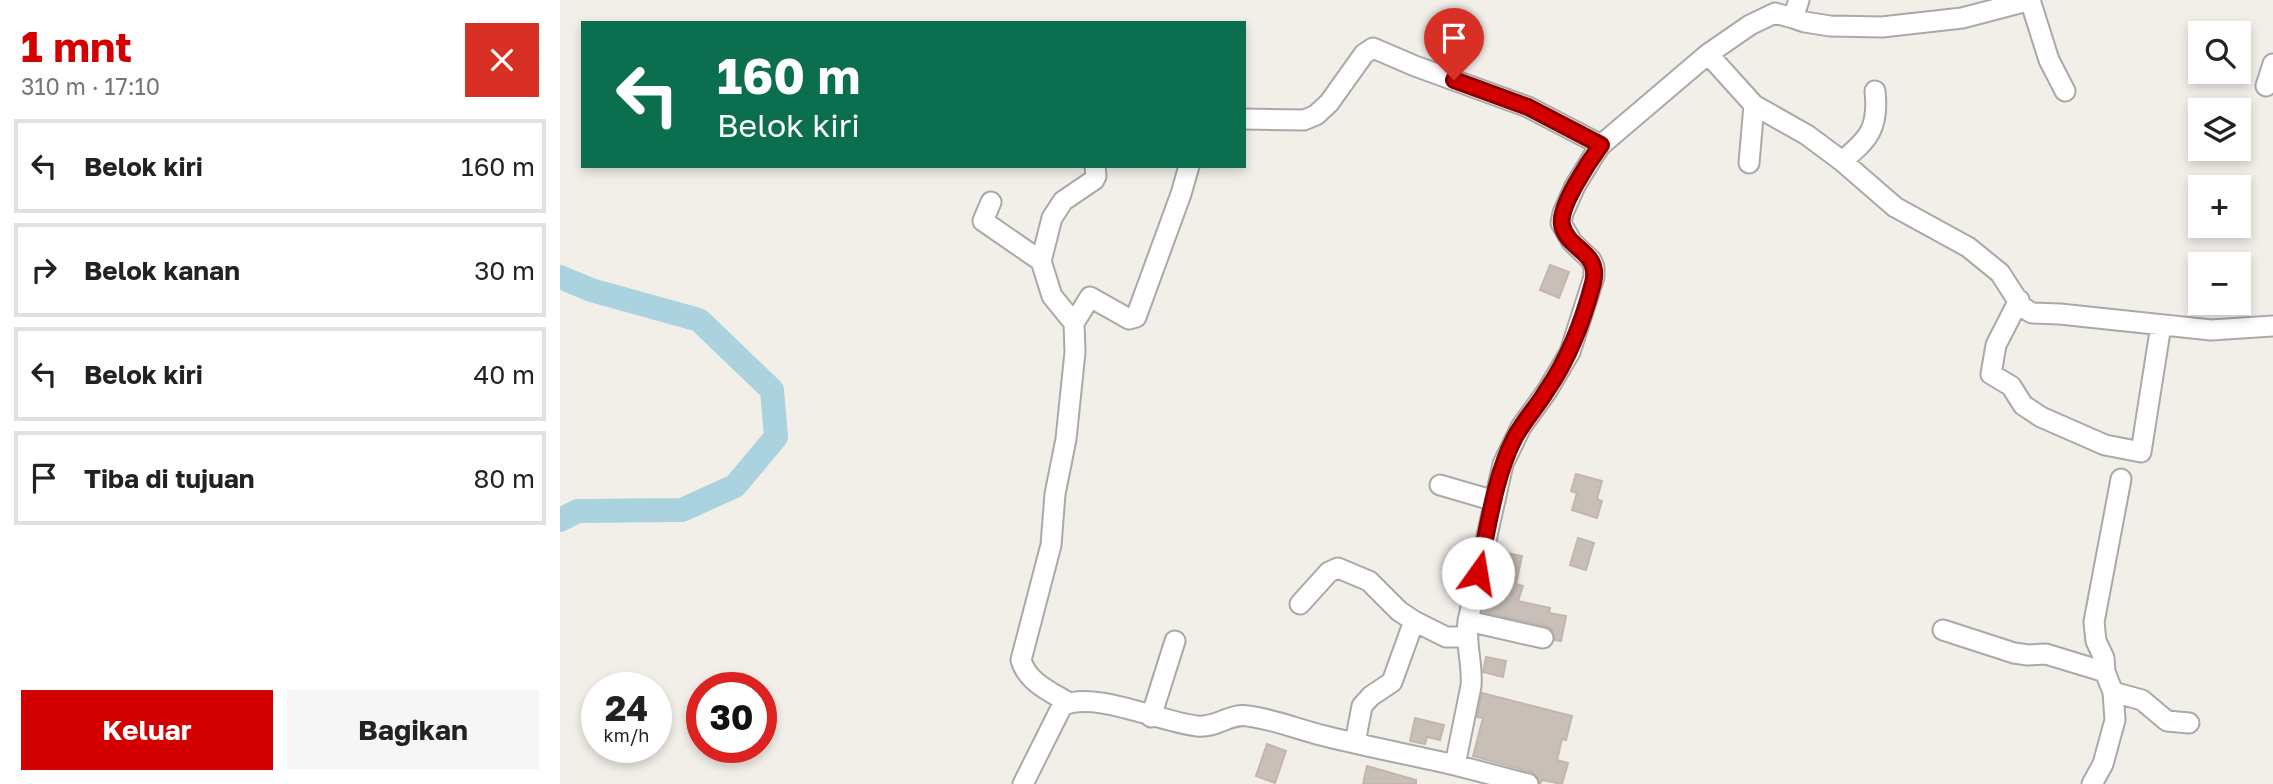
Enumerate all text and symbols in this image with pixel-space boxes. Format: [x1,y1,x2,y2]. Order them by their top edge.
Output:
pin [1424,8,1484,80]
icon: arrive [1435,19,1473,57]
text: 1 mnt [21,21,132,71]
map controls [2188,21,2251,315]
button: search [2188,21,2251,84]
button: close [465,23,539,97]
text: 160 m [717,46,860,105]
icon: left [602,49,693,140]
text: 310 m · 17:10 [21,72,160,100]
button: layers [2188,98,2251,161]
text: Belok kiri [717,106,860,144]
icon: left [25,147,63,185]
text: Belok kiri [84,151,203,182]
text: 160 m [461,151,535,182]
button: + [2188,175,2251,238]
icon: right [25,251,63,289]
button: − [2188,252,2251,315]
text: Belok kanan [84,255,240,286]
text: 30 m [474,255,535,286]
icon: left [25,355,63,393]
text: Belok kiri [84,359,203,390]
text: 40 m [474,359,535,390]
icon: arrive [25,459,63,497]
text: Tiba di tujuan [84,463,254,494]
text: 80 m [474,463,535,494]
position arrow [1441,536,1515,610]
speed limit sign: 30 [686,672,777,763]
text: 24 [605,687,648,729]
button: Keluar [21,690,273,770]
button: Bagikan [287,690,539,770]
text: km/h [604,724,649,746]

